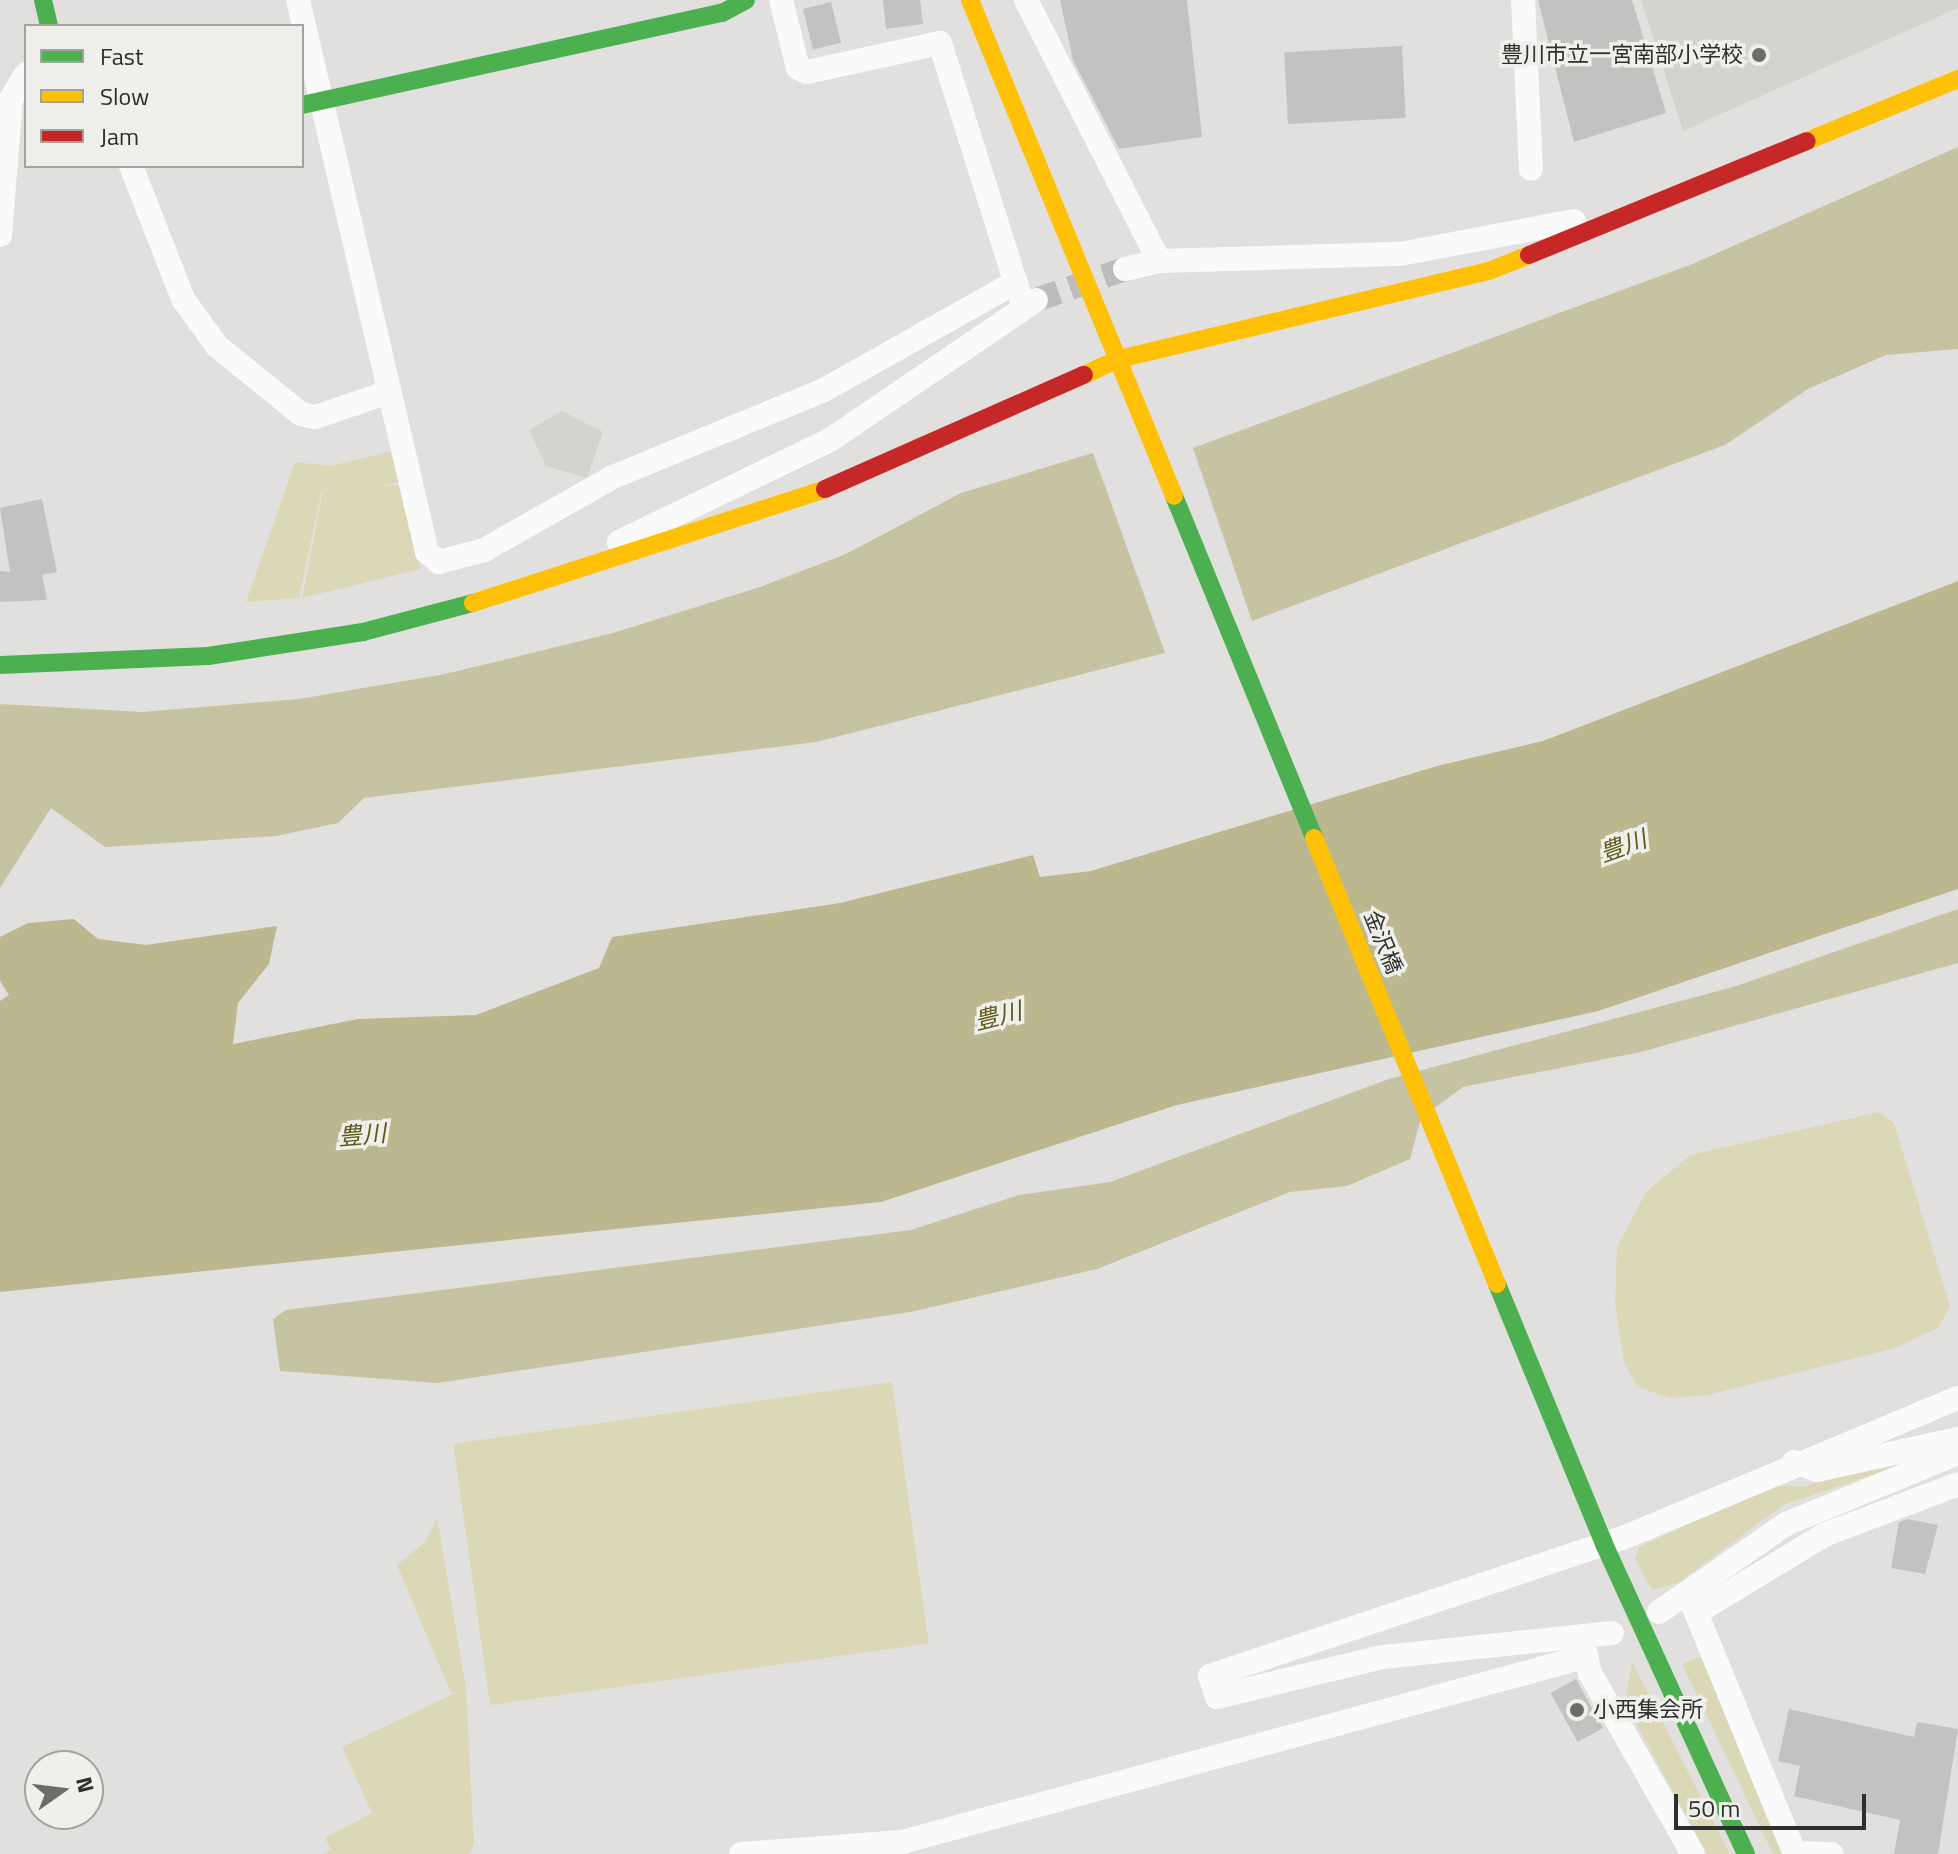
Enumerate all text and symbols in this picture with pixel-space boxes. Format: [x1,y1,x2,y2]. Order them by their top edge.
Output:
legend [24,24,304,168]
text: Fast [100,38,143,74]
place label: 豊川市立一宮南部小学校 [1501,42,1743,68]
marker: 豊川市立一宮南部小学校 [1750,46,1768,64]
text: Slow [100,78,149,114]
text: Jam [100,118,139,154]
water label: 豊川 [1596,824,1650,868]
street label: 金沢橋 [1358,906,1408,978]
water label: 豊川 [971,996,1025,1036]
water label: 豊川 [337,1119,387,1151]
place label: 小西集会所 [1593,1697,1703,1723]
marker: 小西集会所 [1568,1701,1586,1719]
north arrow [24,1750,104,1830]
text: N [67,1773,104,1796]
scale bar [1678,1778,1870,1828]
text: 50 m [1688,1790,1740,1826]

